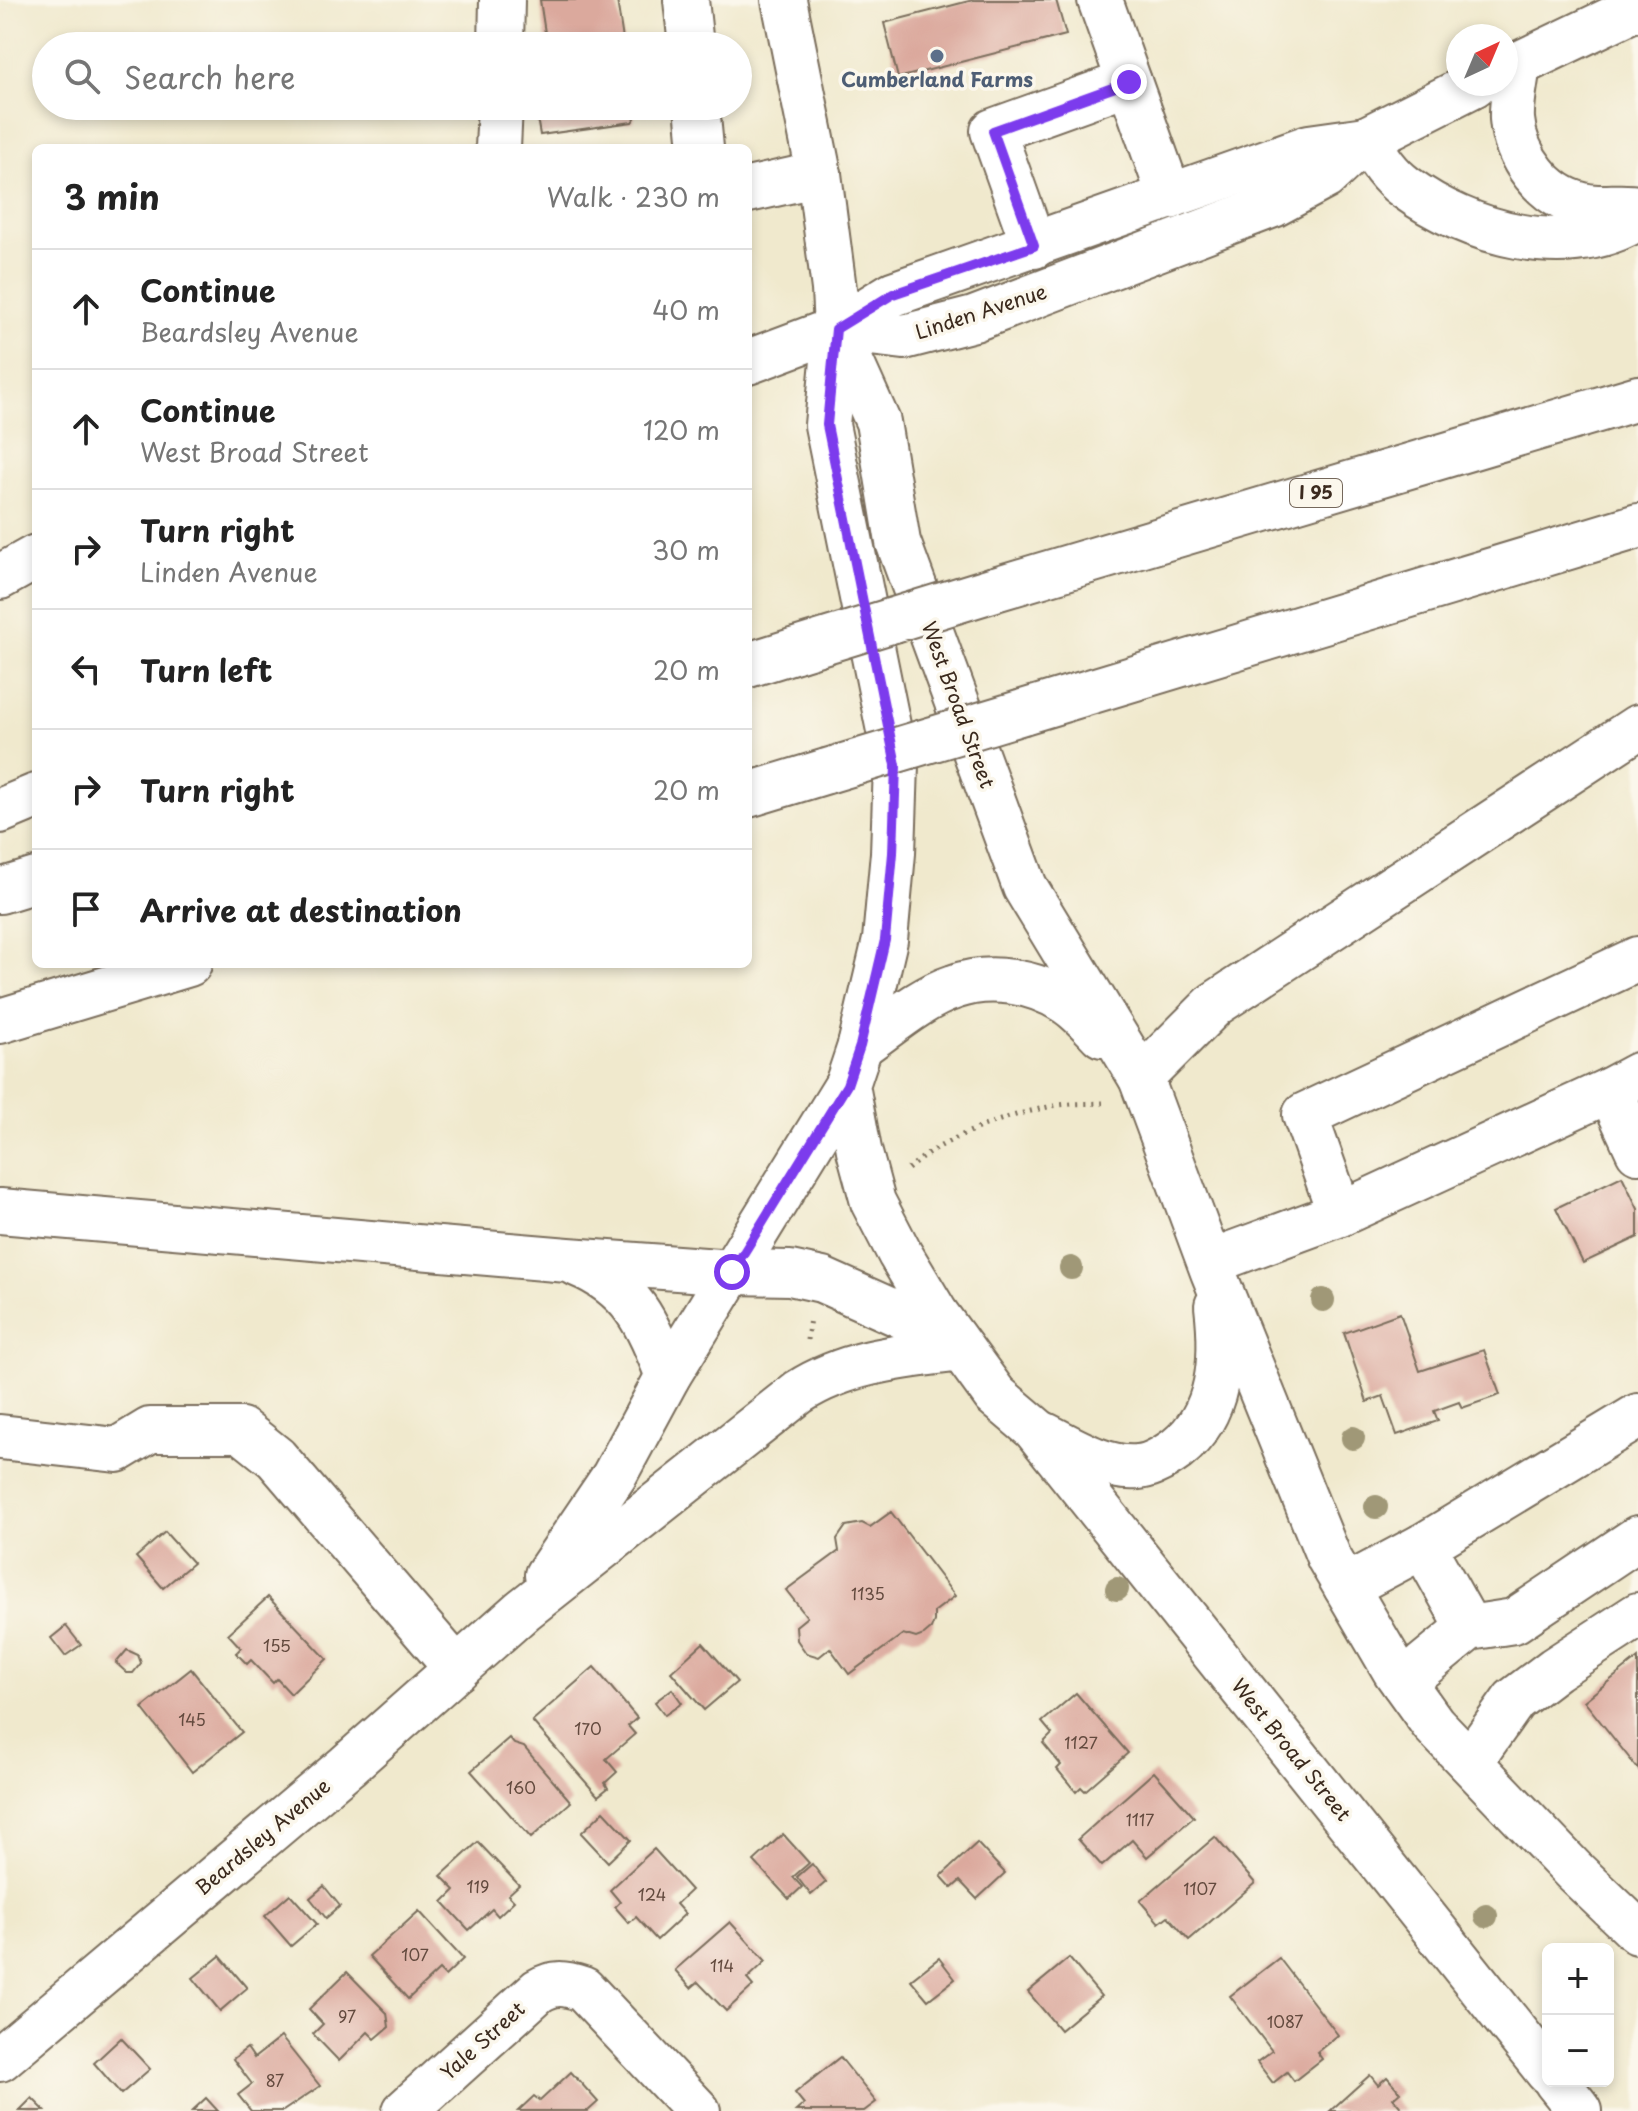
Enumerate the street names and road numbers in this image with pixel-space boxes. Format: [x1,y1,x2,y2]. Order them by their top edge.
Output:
street label: Linden Avenue [911,276,1050,346]
road number: I 95 [1290,479,1342,507]
street label: West Broad Street [915,617,1003,792]
street label: West Broad Street [1225,1672,1359,1827]
street label: Beardsley Avenue [188,1771,337,1902]
street label: Yale Street [433,1994,531,2086]

